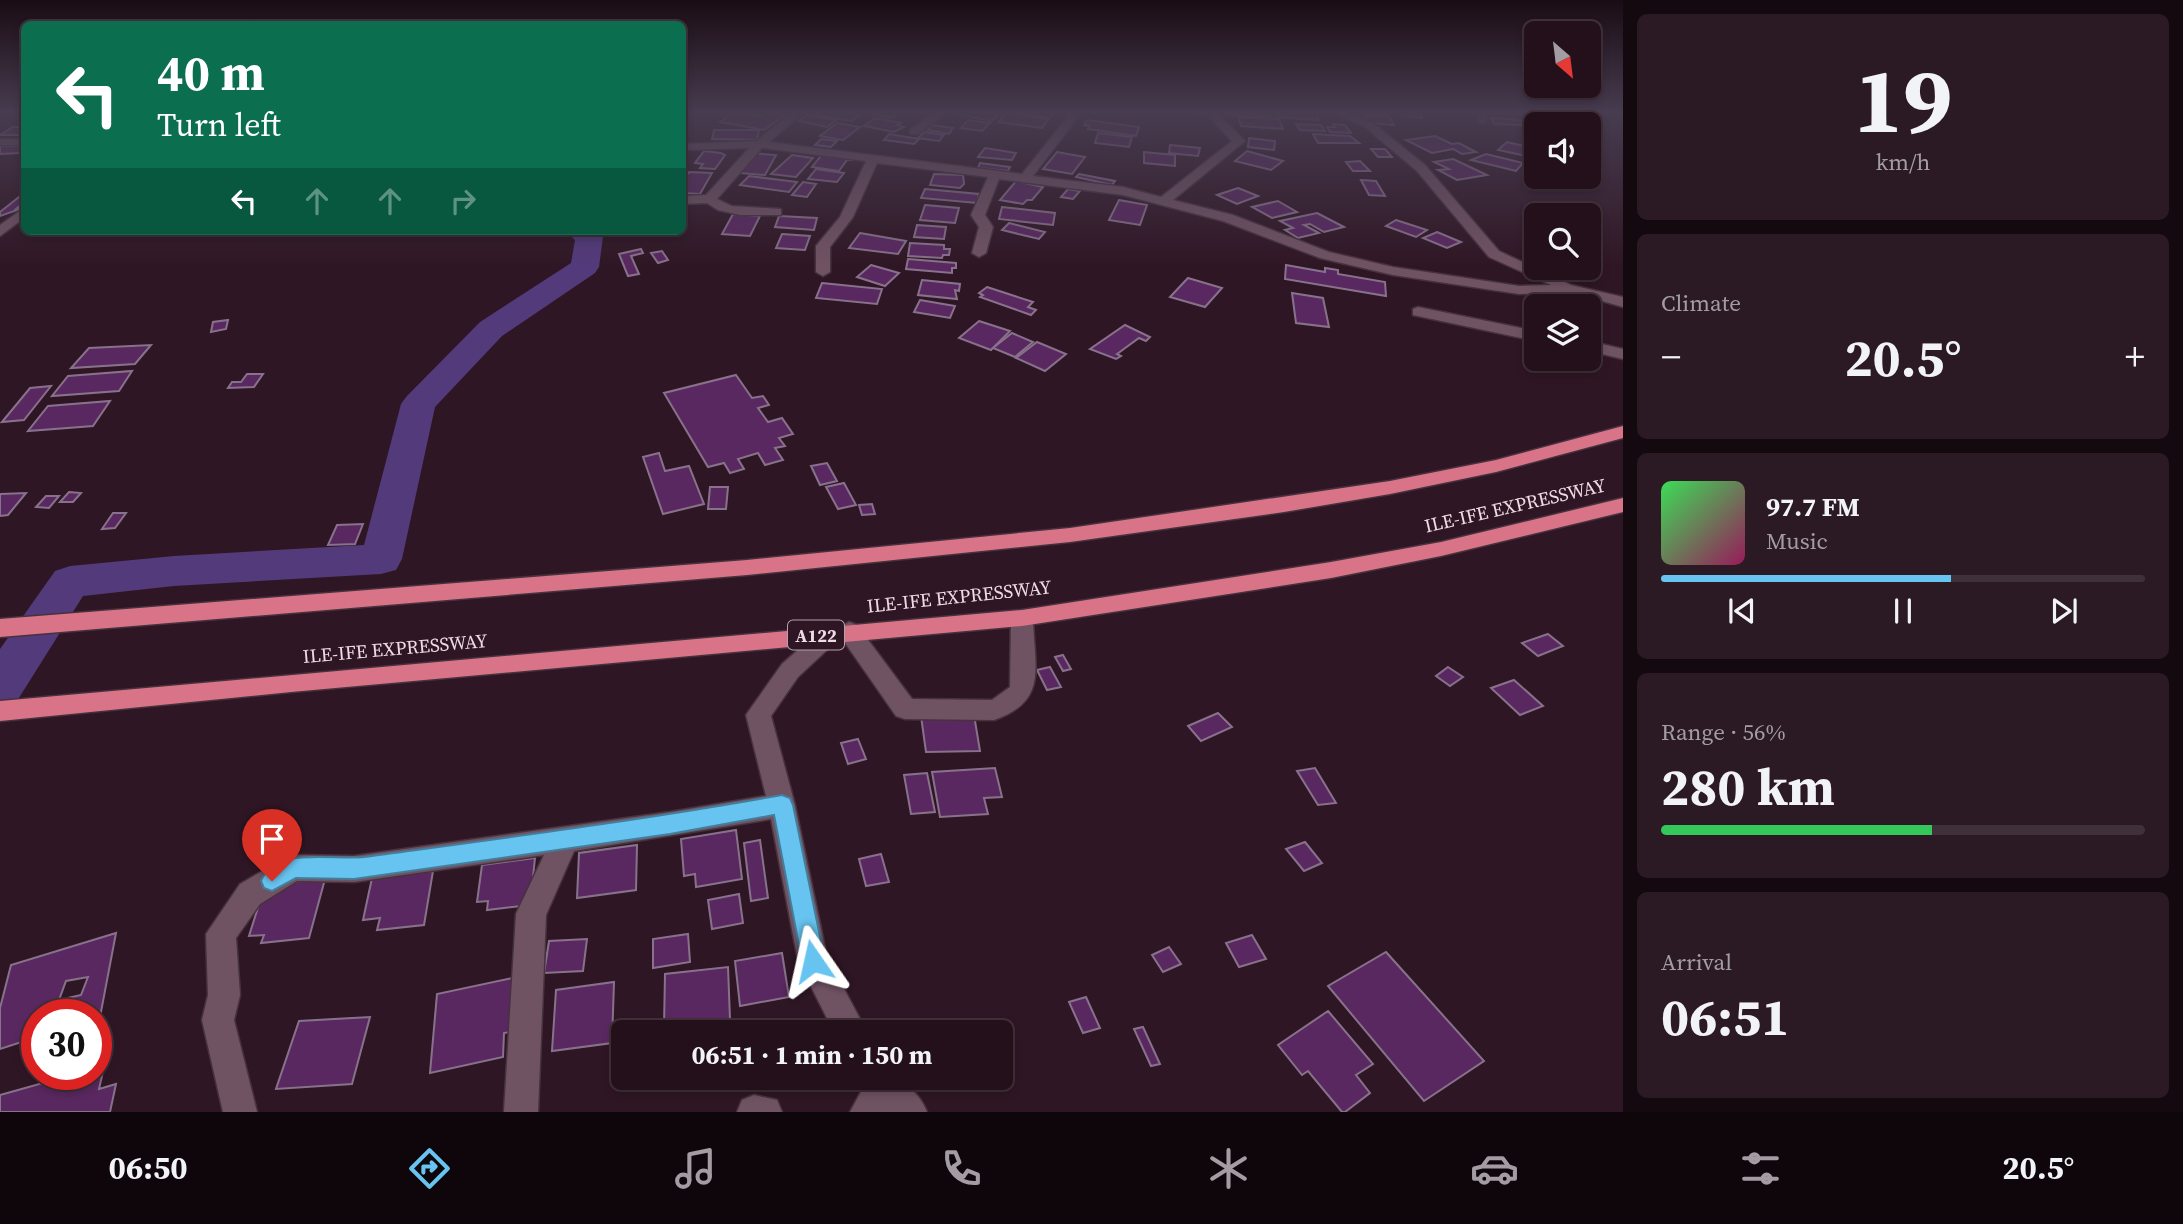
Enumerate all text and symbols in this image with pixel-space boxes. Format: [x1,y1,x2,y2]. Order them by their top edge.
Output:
north arrow [1524,21,1601,98]
map controls [1524,21,1601,371]
text: 19 [1854,38,1952,162]
text: 40 m [157,39,265,106]
icon: left [42,49,133,140]
text: Turn left [157,103,281,147]
button: sound [1524,112,1601,189]
text: km/h [1876,146,1930,178]
icon: left [225,182,263,220]
icon: ahead [298,182,336,220]
icon: ahead [371,182,409,220]
icon: right [444,182,482,220]
button: search [1524,203,1601,280]
text: Climate [1661,287,1741,319]
button: layers [1524,294,1601,371]
text: 20.5° [1844,322,1962,393]
text: − [1661,331,1681,383]
text: + [2125,331,2145,383]
street label: ILE-IFE EXPRESSWAY [1422,471,1608,539]
text: 97.7 FM [1766,489,1860,525]
text: Music [1766,525,1828,557]
street label: ILE-IFE EXPRESSWAY [865,573,1053,619]
icon: previous [1723,592,1761,630]
icon: pause [1884,592,1922,630]
icon: next [2045,592,2083,630]
road number: A122 [788,620,844,650]
street label: ILE-IFE EXPRESSWAY [301,627,489,669]
text: Range · 56% [1661,716,1786,748]
text: 280 km [1661,751,1835,822]
pin [242,809,302,881]
icon: arrive [253,820,291,858]
position arrow [776,924,850,998]
text: Arrival [1661,946,1732,978]
text: 06:51 [1661,981,1789,1052]
speed limit sign: 30 [21,999,112,1090]
text: 06:51 · 1 min · 150 m [692,1037,932,1073]
icon: directions [405,1144,454,1193]
icon: music [671,1144,720,1193]
icon: phone [937,1144,986,1193]
icon: climate [1204,1144,1253,1193]
icon: car [1470,1144,1519,1193]
icon: filters [1736,1144,1785,1193]
text: 06:50 [109,1146,188,1190]
text: 20.5° [2002,1146,2074,1190]

